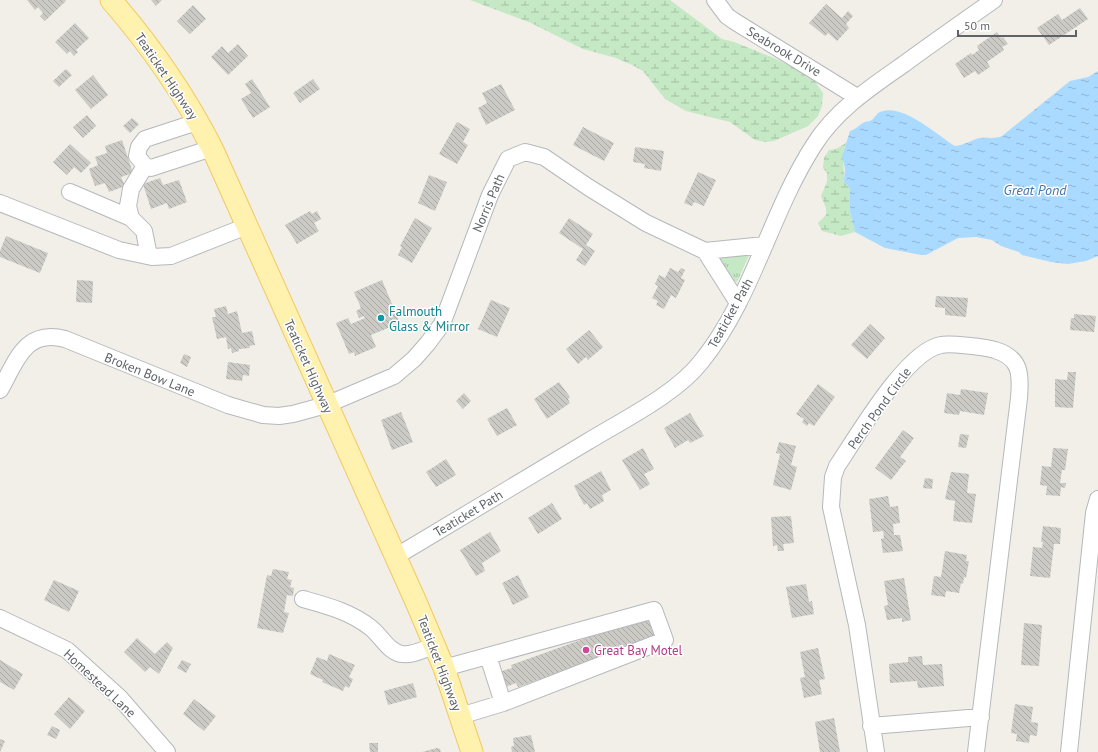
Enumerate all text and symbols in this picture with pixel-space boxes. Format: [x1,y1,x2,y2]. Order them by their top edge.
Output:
scale bar [958,12,1076,38]
text: 50 m [964,18,990,33]
street label: Seabrook Drive [743,23,824,80]
street label: Teaticket Highway [131,30,202,123]
street label: Norris Path [469,171,508,235]
water label: Great Pond [1004,181,1067,199]
street label: Teaticket Path [704,275,757,351]
place label: Falmouth Glass & Mirror [389,303,470,335]
marker: Falmouth Glass & Mirror [376,313,386,323]
street label: Teaticket Highway [280,316,337,416]
street label: Broken Bow Lane [102,349,198,400]
street label: Perch Pond Circle [844,364,915,453]
street label: Teaticket Path [431,486,506,541]
street label: Teaticket Highway [413,613,466,714]
place label: Great Bay Motel [594,642,683,659]
marker: Great Bay Motel [581,645,591,655]
street label: Homestead Lane [60,646,139,721]

